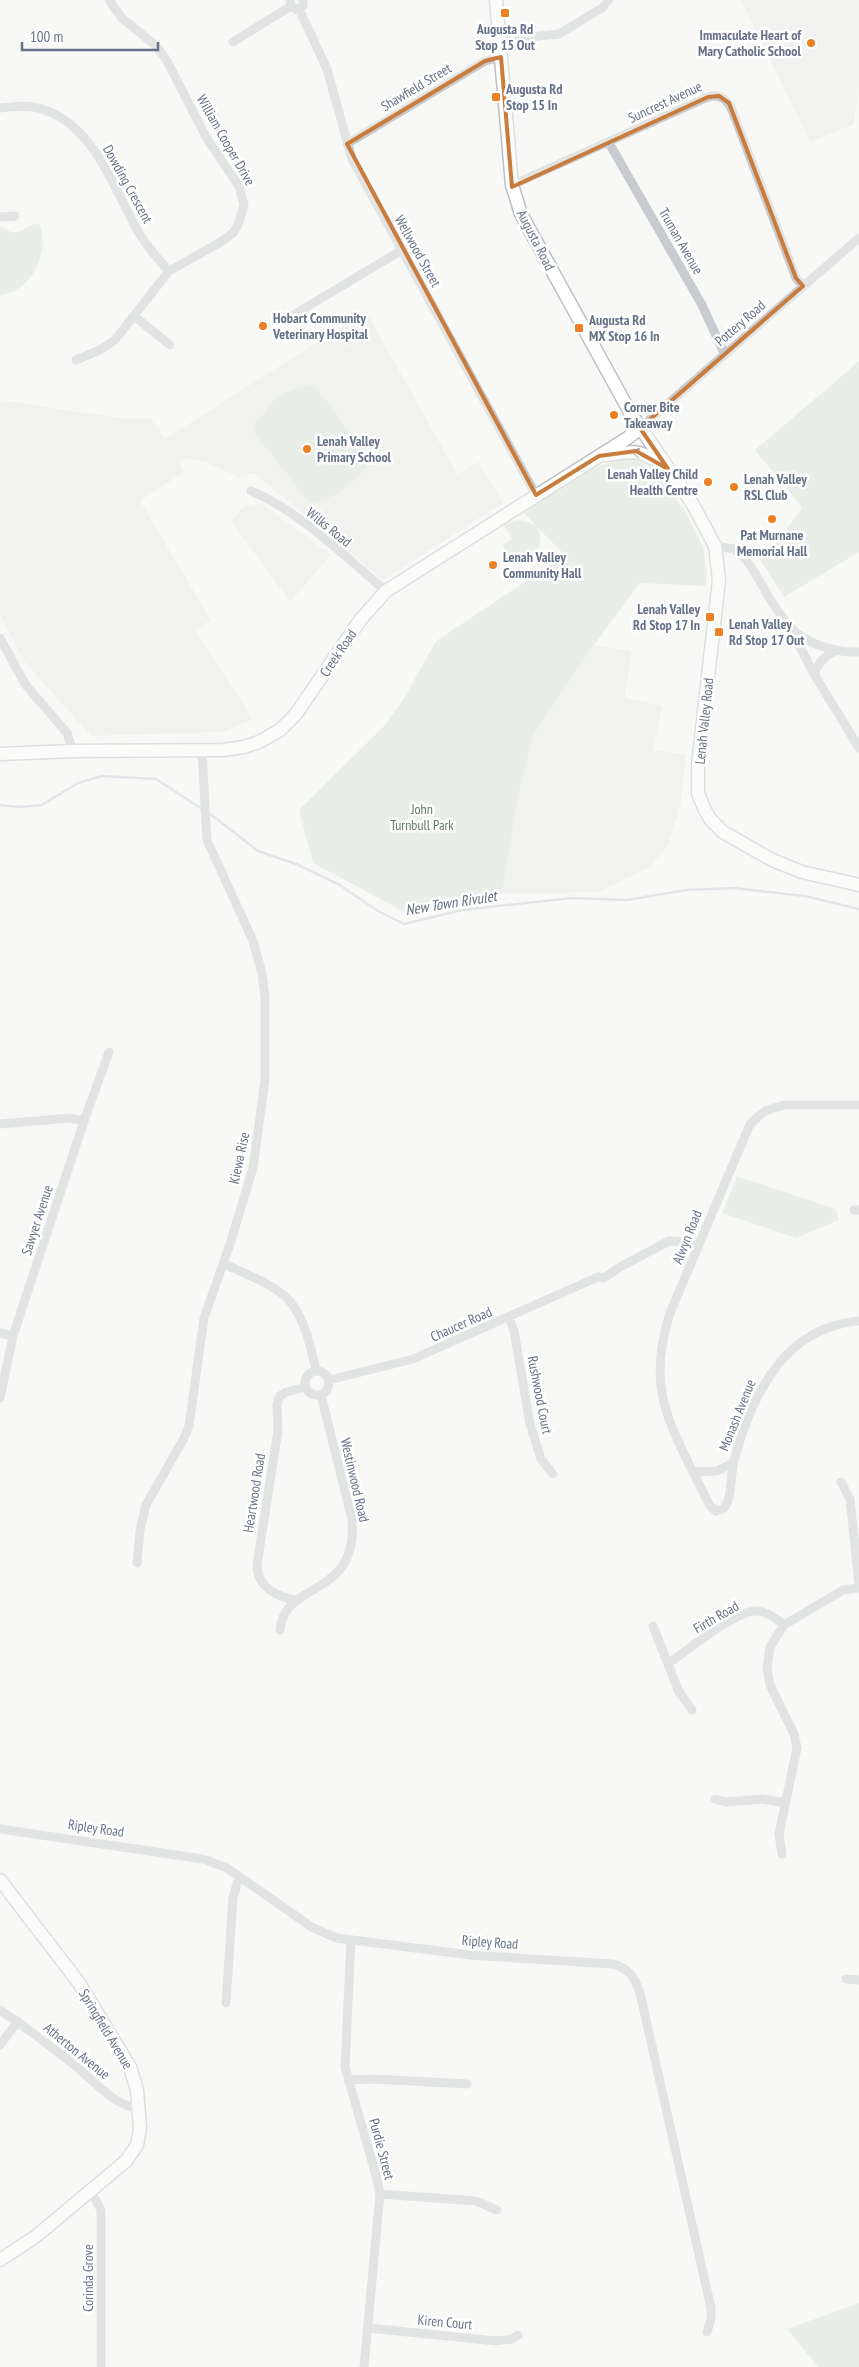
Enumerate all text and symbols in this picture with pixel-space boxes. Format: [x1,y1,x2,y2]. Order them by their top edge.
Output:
marker: Augusta Rd Stop 15 Out [499,7,511,19]
scale bar [22,20,159,52]
place label: Augusta Rd Stop 15 Out [475,20,535,54]
place label: Immaculate Heart of Mary Catholic School [698,26,802,60]
text: 100 m [30,27,63,46]
marker: Immaculate Heart of Mary Catholic School [805,37,817,49]
street label: Shawfield Street [377,59,455,115]
street label: Suncrest Avenue [625,77,705,127]
place label: Augusta Rd Stop 15 In [505,80,563,114]
street label: William Cooper Drive [193,91,259,189]
marker: Augusta Rd Stop 15 In [490,91,502,103]
street label: Dowding Crescent [99,142,157,226]
street label: Truman Avenue [655,205,707,278]
street label: Augusta Road [513,207,559,273]
street label: Wellwood Street [391,212,445,290]
street label: Pottery Road [711,296,769,350]
place label: Hobart Community Veterinary Hospital [272,309,369,343]
place label: Augusta Rd MX Stop 16 In [588,311,660,345]
marker: Hobart Community Veterinary Hospital [257,320,269,332]
marker: Augusta Rd MX Stop 16 In [573,322,585,334]
place label: Corner Bite Takeaway [624,398,680,432]
marker: Corner Bite Takeaway [608,409,620,421]
place label: Lenah Valley Primary School [317,432,392,466]
marker: Lenah Valley Primary School [301,443,313,455]
one-way arrow [631,447,639,458]
place label: Lenah Valley Child Health Centre [607,465,698,499]
place label: Lenah Valley RSL Club [744,470,807,504]
marker: Lenah Valley Child Health Centre [702,476,714,488]
marker: Lenah Valley RSL Club [728,481,740,493]
street label: Wilks Road [303,503,355,551]
marker: Pat Murnane Memorial Hall [766,513,778,525]
place label: Pat Murnane Memorial Hall [737,526,808,560]
place label: Lenah Valley Community Hall [503,548,582,582]
marker: Lenah Valley Community Hall [487,559,499,571]
place label: Lenah Valley Rd Stop 17 In [633,600,700,634]
marker: Lenah Valley Rd Stop 17 In [704,611,716,623]
place label: Lenah Valley Rd Stop 17 Out [729,615,804,649]
street label: Creek Road [316,626,360,680]
marker: Lenah Valley Rd Stop 17 Out [713,626,725,638]
street label: Lenah Valley Road [691,677,717,765]
park label: John Turnbull Park [390,800,454,834]
water label: New Town Rivulet [404,886,500,919]
street label: Kiewa Rise [225,1130,253,1186]
street label: Sawyer Avenue [17,1182,57,1257]
street label: Alwyn Road [668,1207,706,1267]
street label: Chaucer Road [427,1302,495,1346]
street label: Rushwood Court [524,1354,556,1436]
street label: Monash Avenue [714,1376,760,1453]
street label: Westinwood Road [337,1436,373,1524]
street label: Heartwood Road [239,1452,269,1534]
street label: Firth Road [690,1597,742,1637]
street label: Ripley Road [67,1815,125,1841]
street label: Ripley Road [461,1931,519,1953]
street label: Springfield Avenue [75,1986,137,2073]
street label: Atherton Avenue [40,2019,114,2083]
street label: Purdie Street [365,2116,399,2182]
street label: Corinda Grove [79,2244,97,2312]
street label: Kiren Court [417,2311,473,2333]

